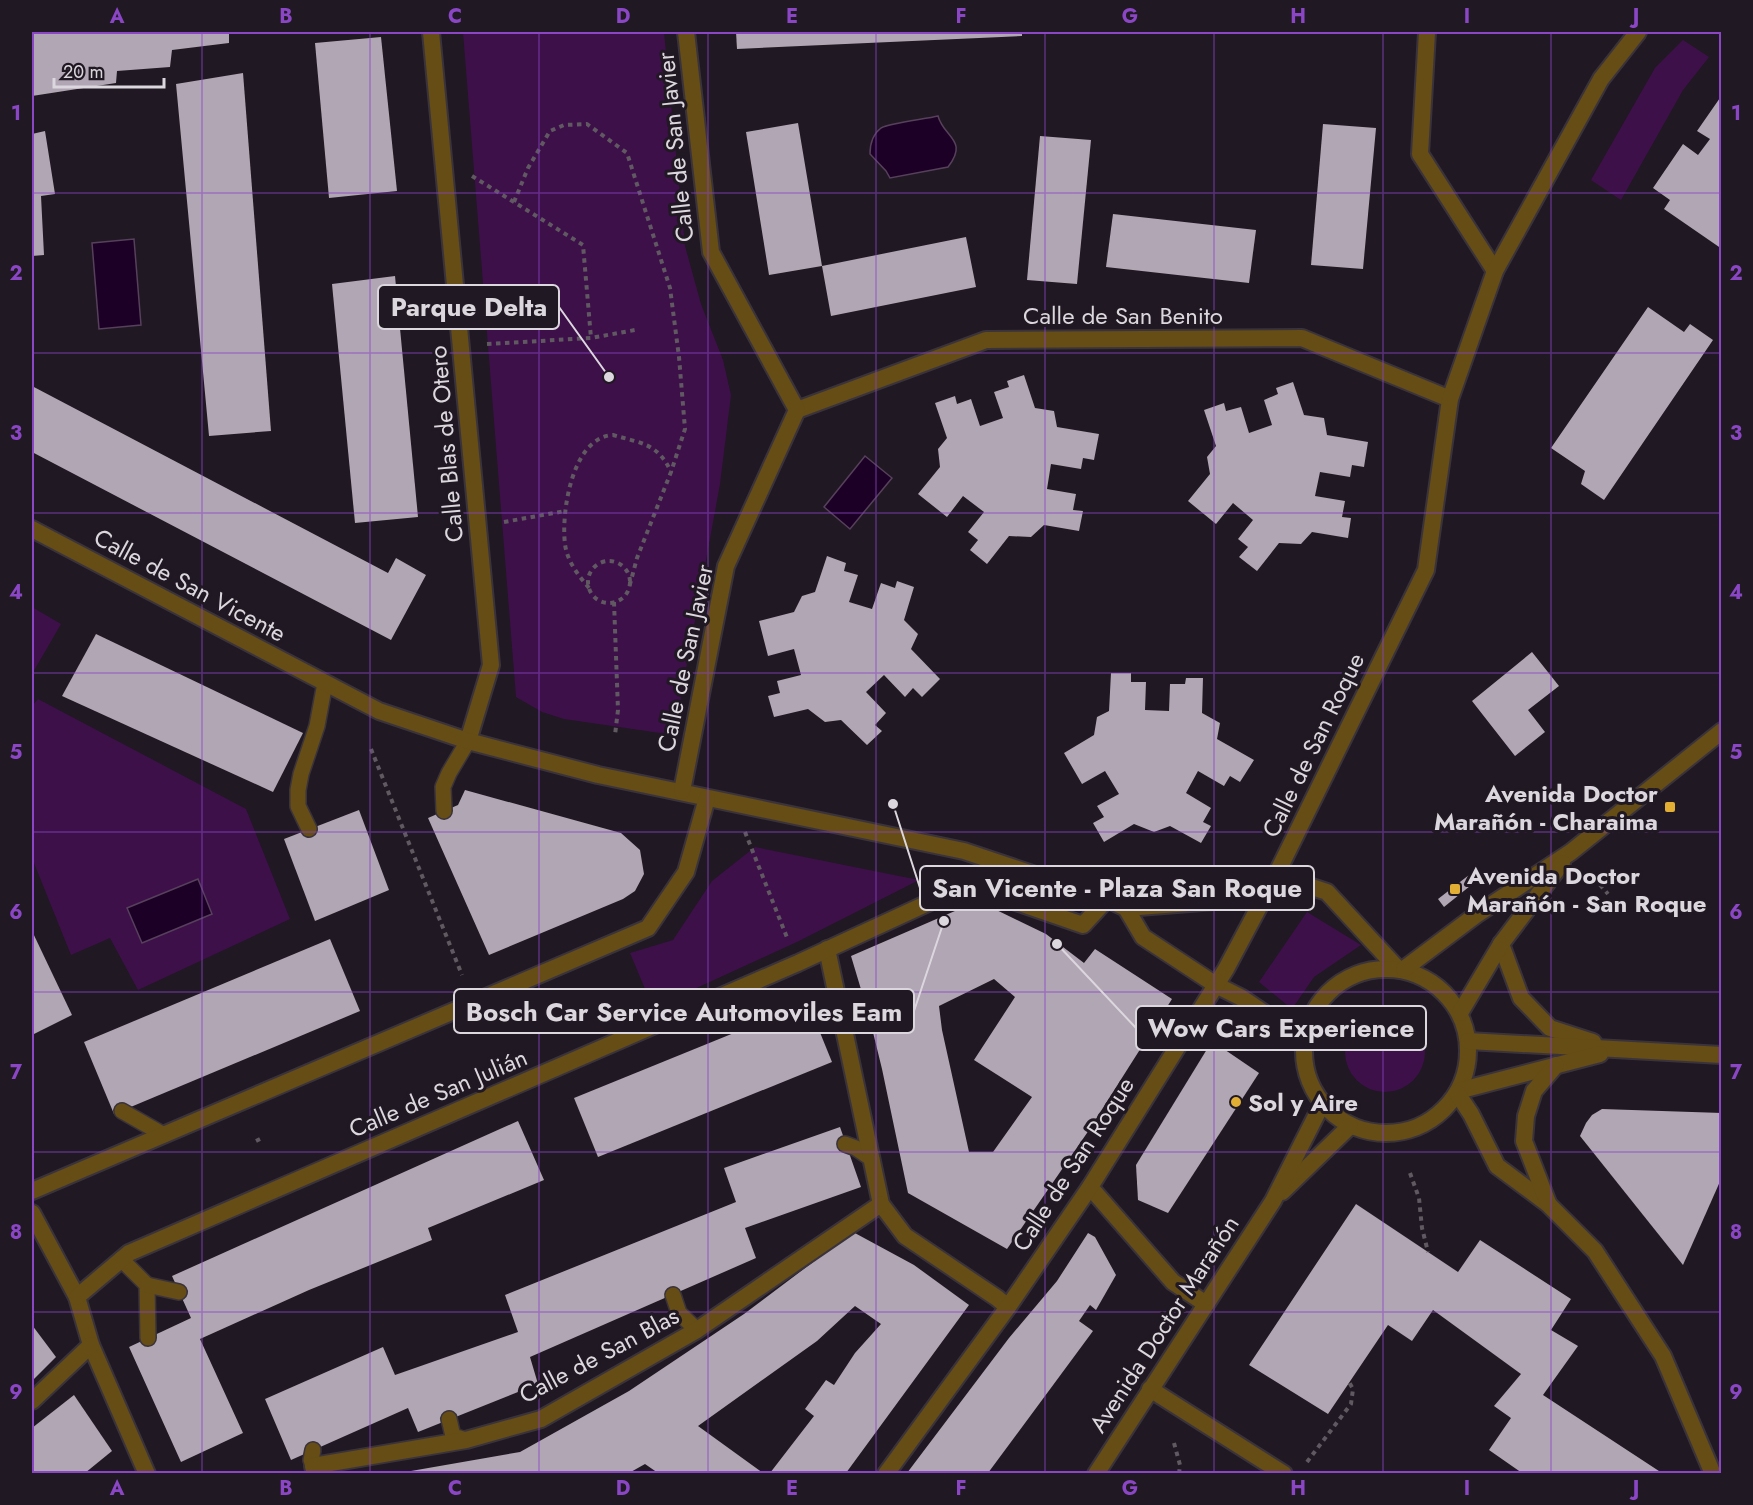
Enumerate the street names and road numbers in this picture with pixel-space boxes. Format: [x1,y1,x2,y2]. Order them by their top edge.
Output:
street label: Calle de San Javier [648,49,702,244]
street label: Calle de San Benito [1023,298,1223,333]
street label: Calle Blas de Otero [420,344,472,544]
street label: Calle de San Vicente [88,520,292,650]
street label: Calle de San Javier [648,560,722,755]
street label: Calle de San Roque [1253,647,1373,843]
street label: Calle de San Julián [343,1040,533,1146]
street label: Calle de San Roque [1003,1070,1143,1258]
street label: Avenida Doctor Marañón [1080,1208,1248,1440]
street label: Calle de San Blas [513,1298,685,1412]

